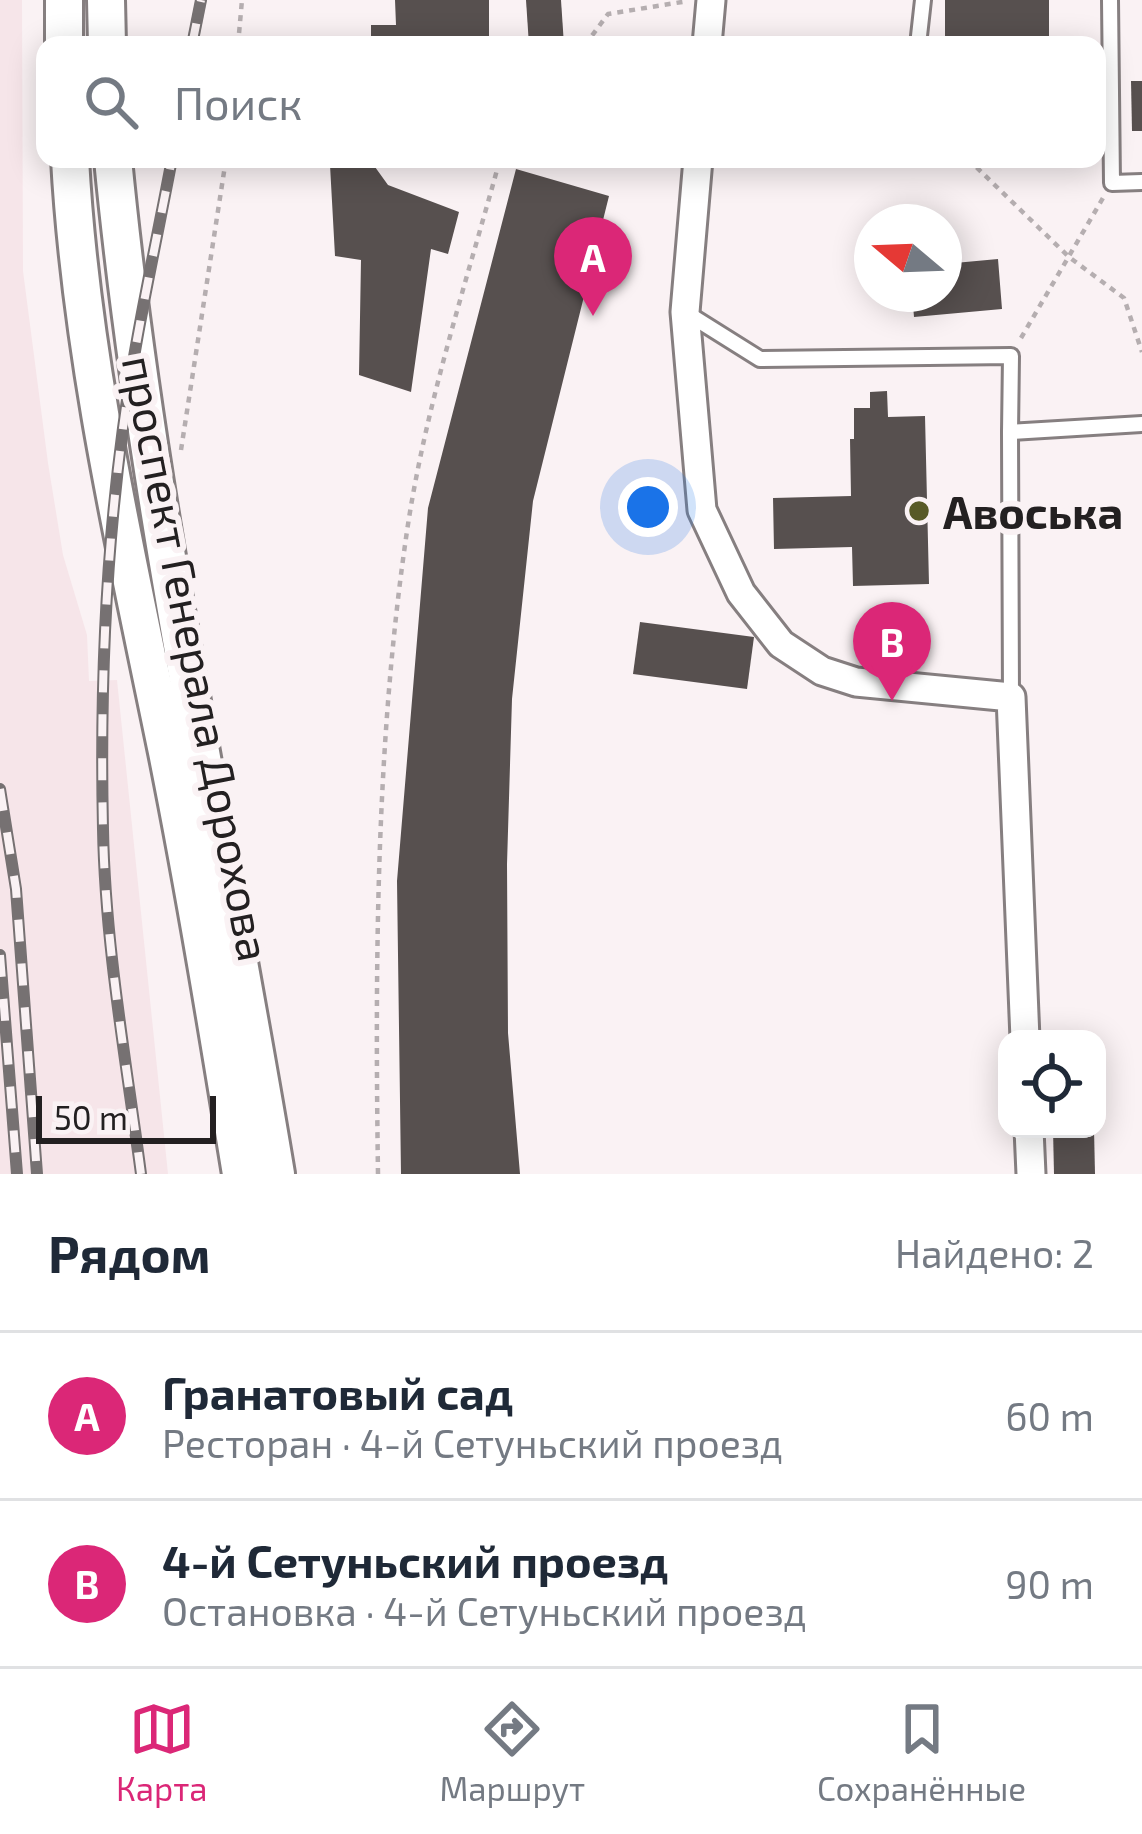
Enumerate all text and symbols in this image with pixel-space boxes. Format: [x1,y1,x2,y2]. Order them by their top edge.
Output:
search box [36,36,1106,168]
icon: search [78,69,144,135]
text: Поиск [174,75,302,129]
north arrow [854,204,962,312]
pin: A [554,217,632,316]
street label: проспект Генерала Дорохова [113,351,283,965]
your location [618,477,678,537]
place label: Авоська [943,484,1123,538]
marker: Авоська [906,498,932,524]
pin: B [853,602,931,701]
map controls [998,1030,1106,1138]
button: locate [998,1030,1106,1138]
scale bar [36,1090,216,1143]
text: 50 m [54,1097,128,1137]
text: Рядом [48,1222,211,1283]
text: Найдено: 2 [895,1229,1094,1276]
text: Гранатовый сад [162,1365,513,1419]
text: A [74,1392,100,1439]
text: 60 m [1005,1392,1094,1439]
text: Ресторан · 4-й Сетуньский проезд [162,1419,783,1466]
text: 4-й Сетуньский проезд [162,1533,668,1587]
text: B [75,1560,99,1607]
text: 90 m [1005,1560,1094,1607]
text: Остановка · 4-й Сетуньский проезд [162,1587,806,1634]
tab: Карта [116,1696,208,1808]
tab: Маршрут [439,1696,585,1808]
tab: Сохранённые [817,1696,1026,1808]

